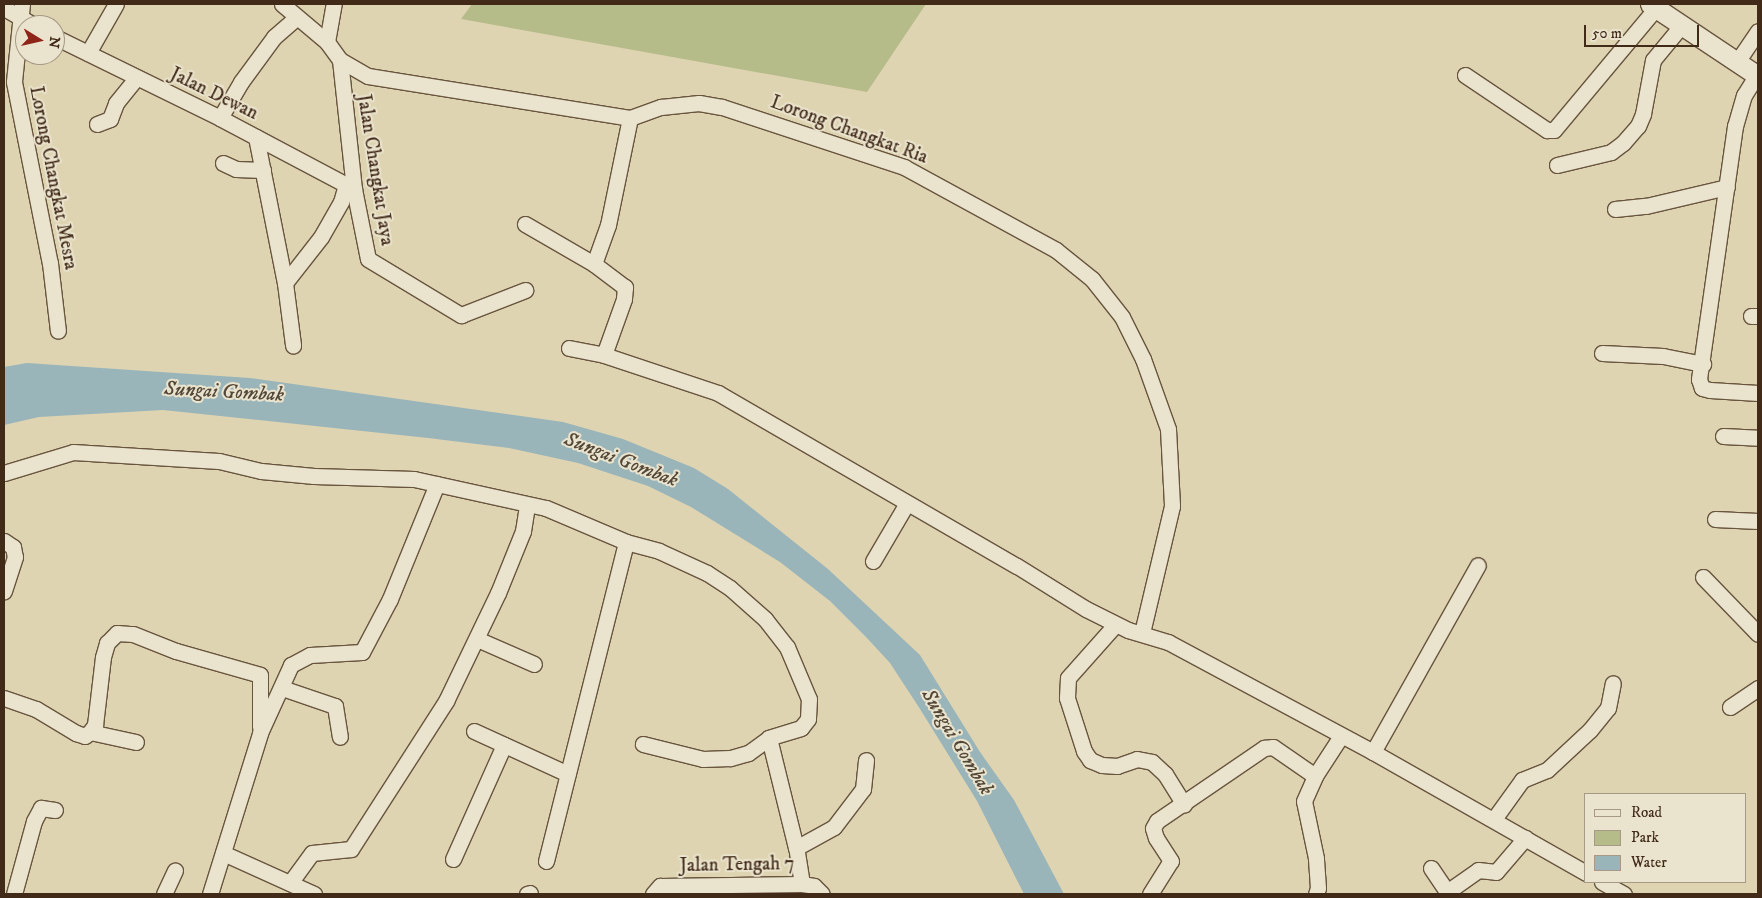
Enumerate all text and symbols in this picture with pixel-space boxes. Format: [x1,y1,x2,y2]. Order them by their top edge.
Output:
north arrow [15,15,65,65]
scale bar [1587,15,1702,47]
text: 50 m [1592,24,1622,43]
text: N [44,35,64,49]
street label: Jalan Dewan [166,63,262,125]
street label: Lorong Changkat Mesra [24,84,82,272]
street label: Lorong Changkat Ria [767,91,931,169]
street label: Jalan Changkat Jaya [352,93,398,247]
water label: Sungai Gombak [164,377,284,407]
water label: Sungai Gombak [561,427,681,493]
water label: Sungai Gombak [916,684,998,800]
legend [1584,793,1747,883]
text: Road [1631,803,1662,822]
text: Park [1631,828,1659,847]
street label: Jalan Tengah 7 [679,853,795,877]
text: Water [1631,853,1667,872]

